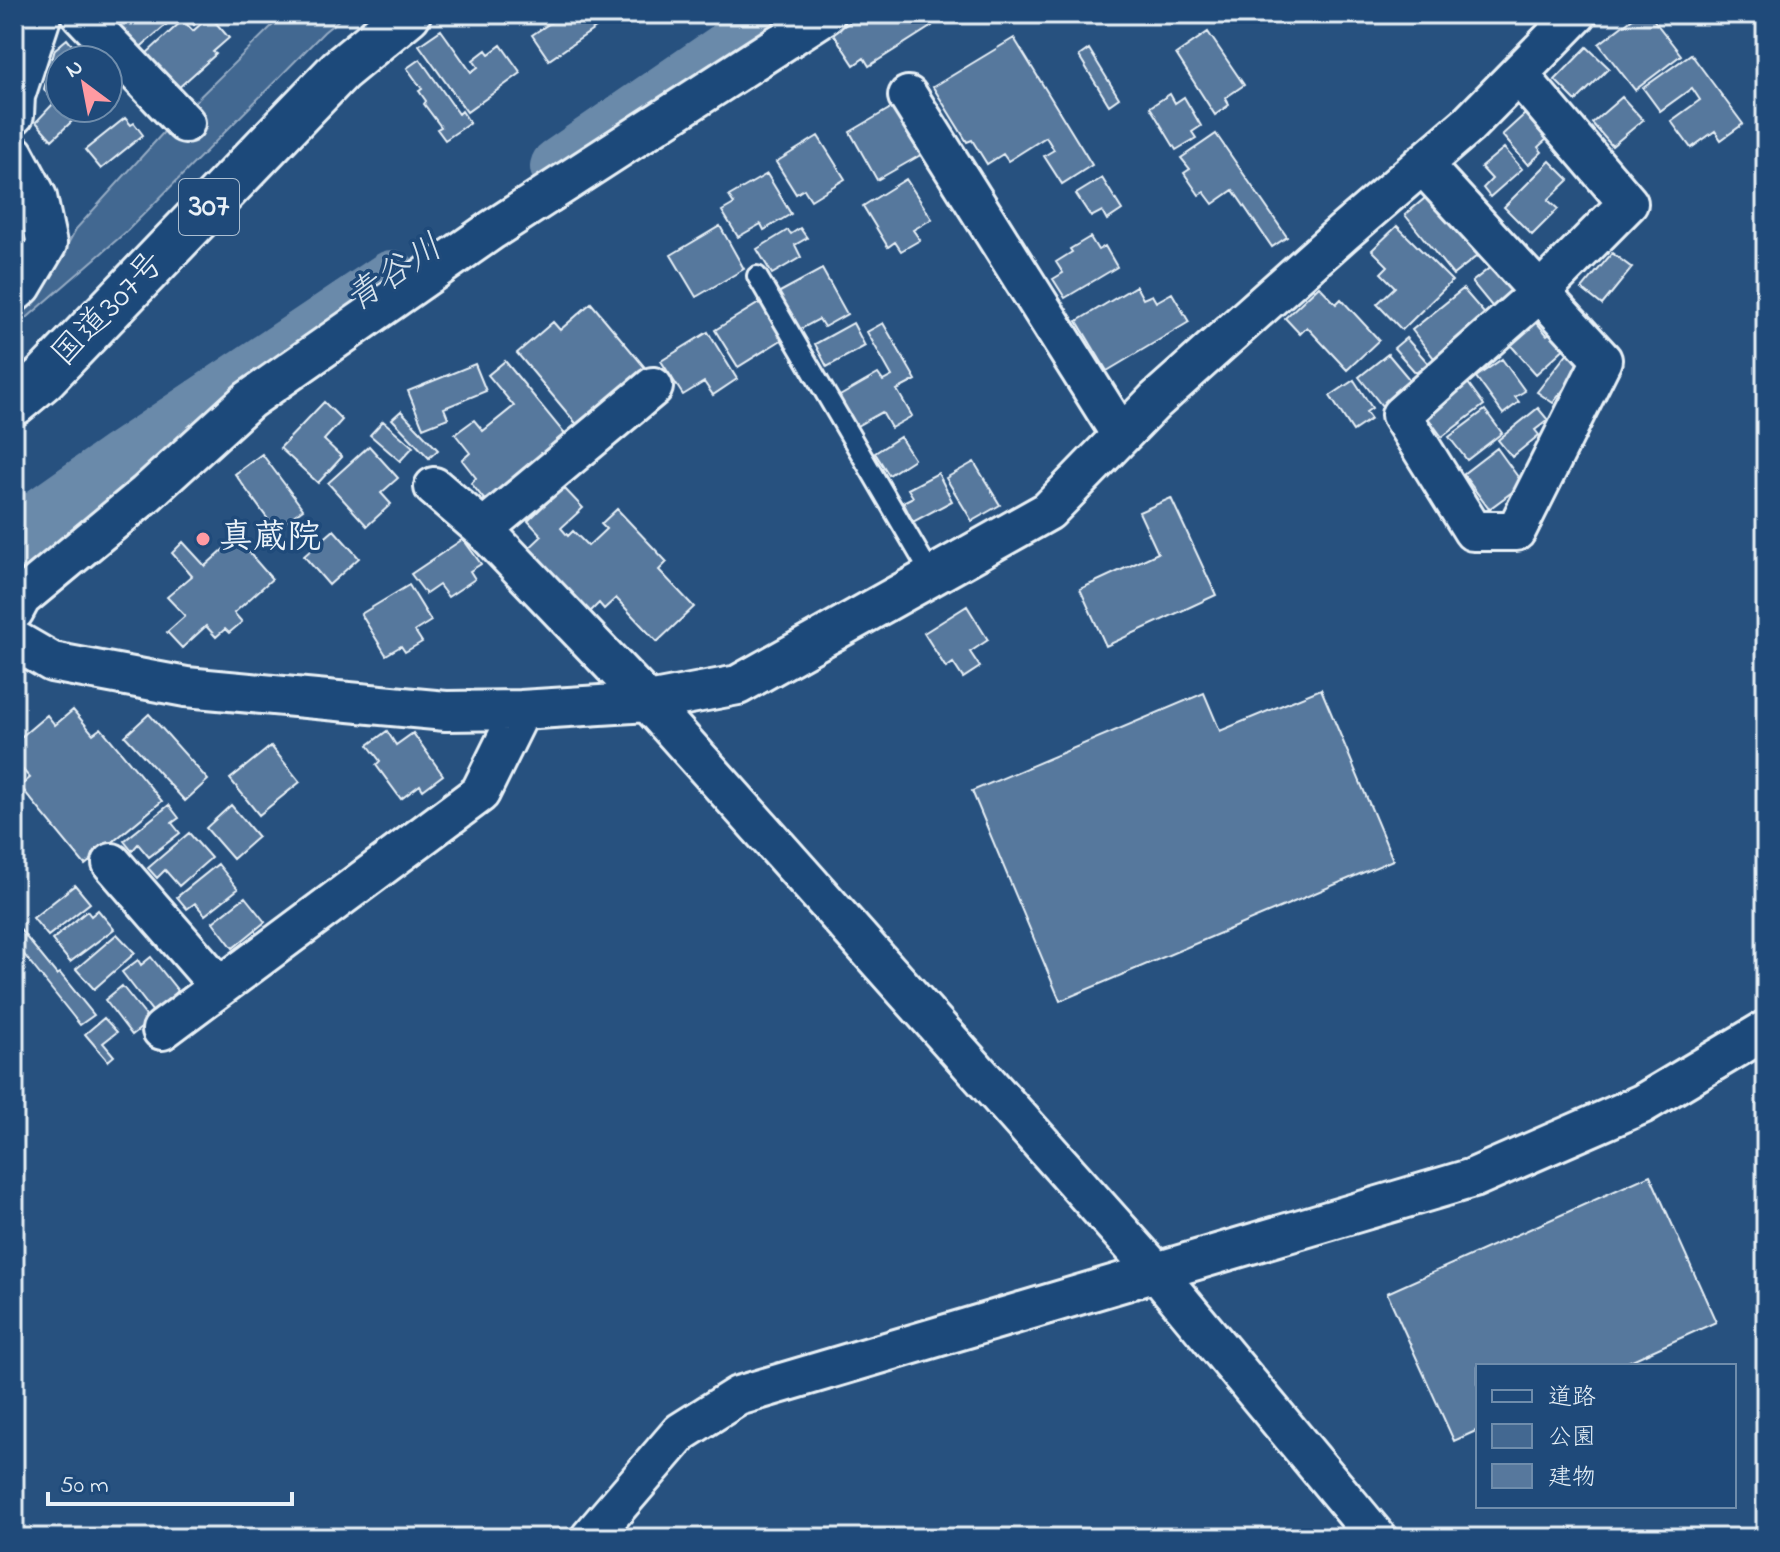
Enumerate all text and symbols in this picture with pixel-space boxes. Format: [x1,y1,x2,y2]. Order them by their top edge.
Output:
north arrow [44,44,124,124]
text: N [60,52,90,87]
road number: 307 [179,179,239,235]
water label: 青谷川 [335,223,455,327]
street label: 国道307号 [41,241,177,379]
place label: 真蔵院 [219,514,321,564]
marker: 真蔵院 [194,530,212,548]
legend [1476,1364,1736,1508]
text: 道路 [1548,1381,1596,1416]
text: 公園 [1548,1421,1596,1456]
scale bar [48,1456,292,1506]
text: 建物 [1548,1461,1596,1496]
text: 50 m [60,1469,109,1504]

